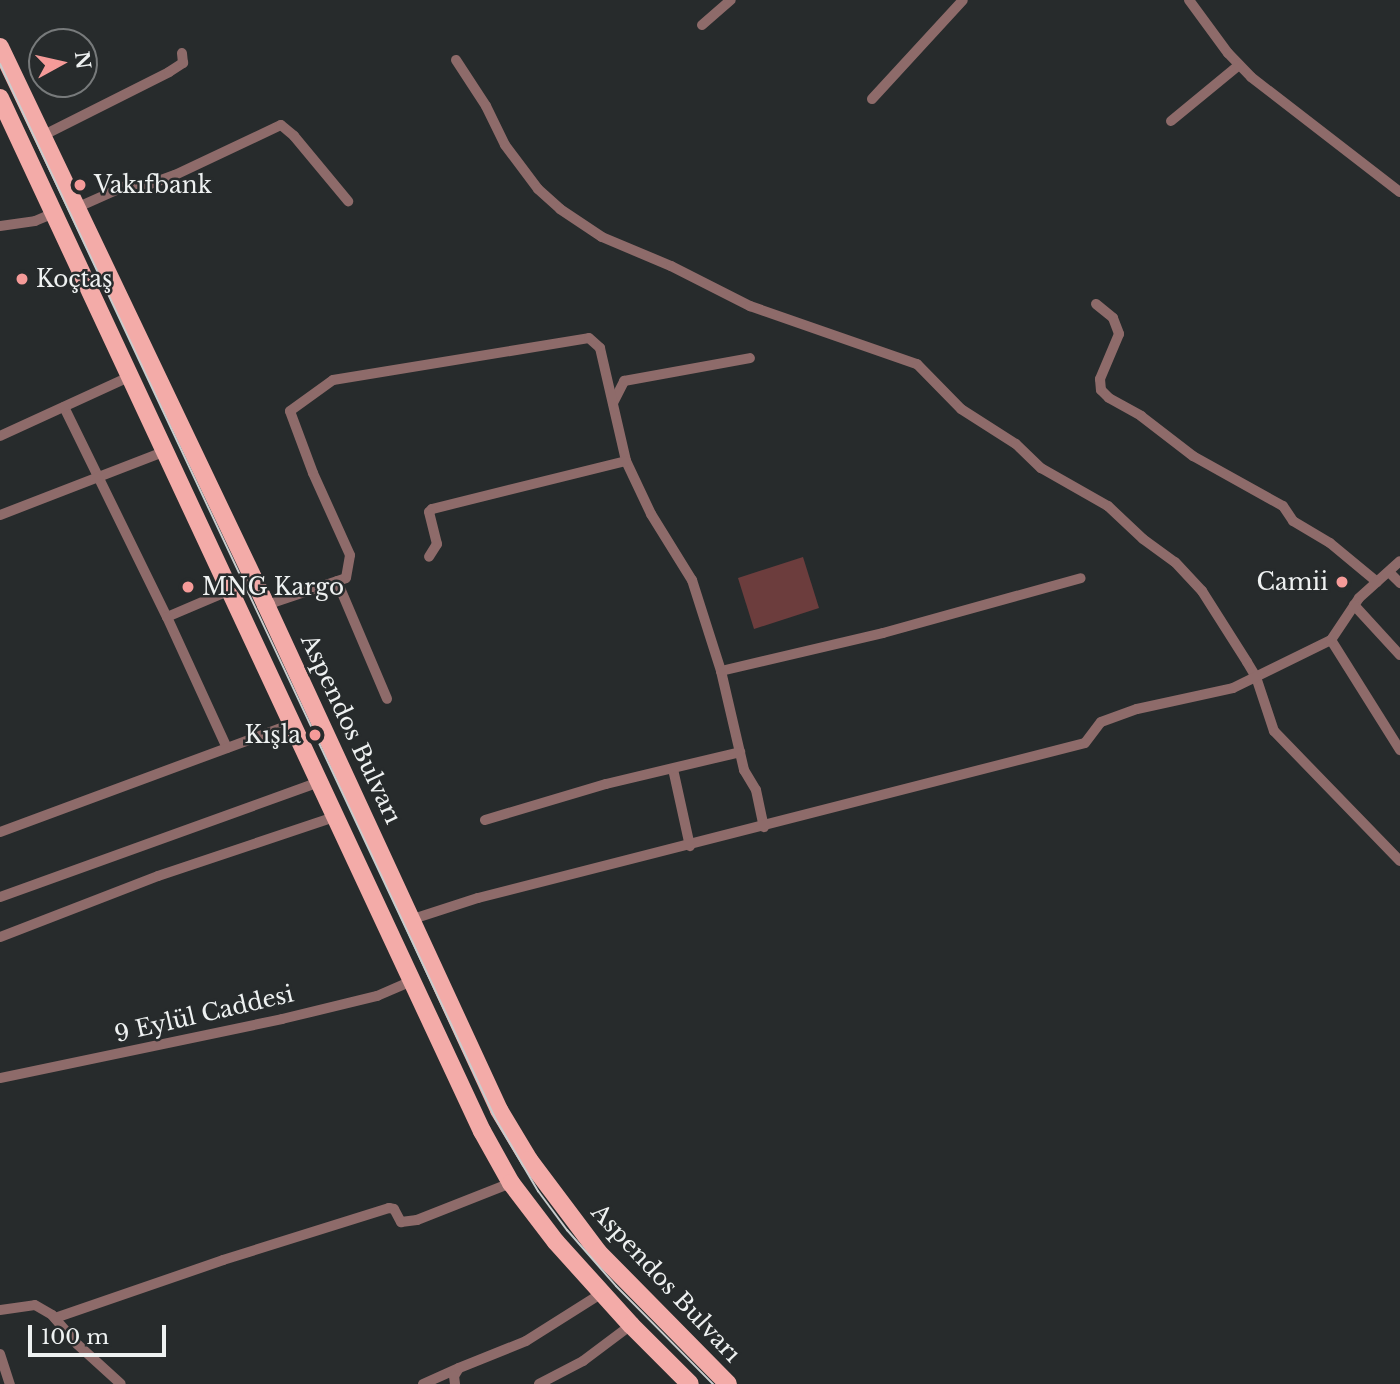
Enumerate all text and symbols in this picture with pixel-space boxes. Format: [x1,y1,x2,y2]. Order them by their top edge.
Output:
north arrow [28,28,98,98]
text: N [70,50,95,71]
place label: Vakıfbank [94,171,212,199]
marker: Vakıfbank [72,177,88,193]
place label: Koçtaş [36,265,112,293]
marker: Koçtaş [14,271,30,287]
place label: Camii [1256,568,1328,596]
place label: MNG Kargo [202,573,345,601]
marker: Camii [1334,574,1350,590]
marker: MNG Kargo [180,579,196,595]
street label: Aspendos Bulvarı [295,630,407,828]
place label: Kışla [245,721,301,749]
marker: Kışla [307,727,323,743]
street label: 9 Eylül Caddesi [112,980,296,1048]
street label: Aspendos Bulvarı [586,1198,746,1368]
scale bar [32,1310,170,1354]
text: 100 m [41,1324,109,1350]

